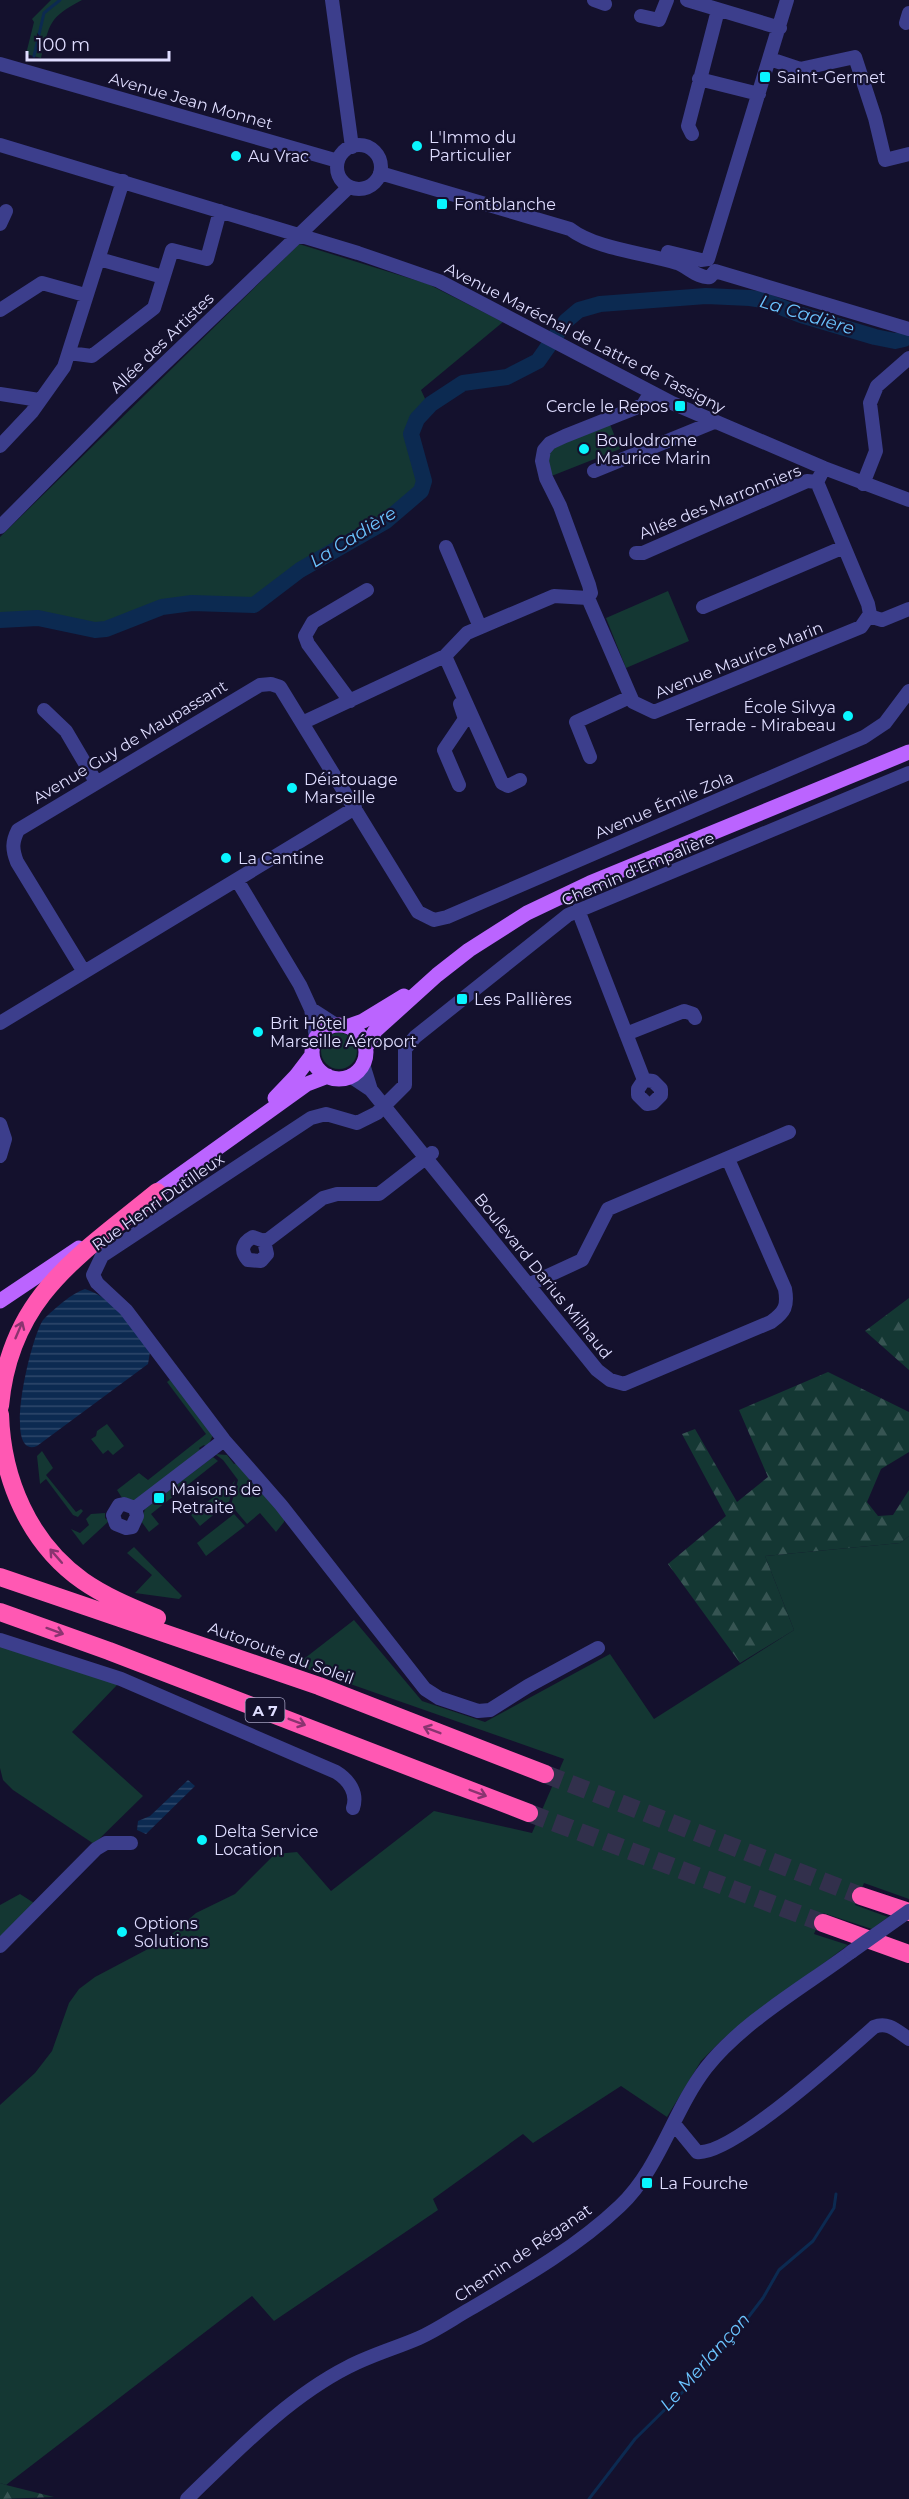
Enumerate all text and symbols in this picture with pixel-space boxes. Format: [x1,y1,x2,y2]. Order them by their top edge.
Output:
scale bar [27,24,170,62]
text: 100 m [36,34,90,56]
street label: Avenue Jean Monnet [107,68,276,134]
place label: Saint-Germet [777,68,886,87]
marker: Saint-Germet [758,70,772,84]
place label: L'Immo du Particulier [429,128,516,165]
marker: L'Immo du Particulier [410,139,424,153]
place label: Au Vrac [248,147,309,166]
marker: Au Vrac [229,149,243,163]
place label: Fontblanche [454,195,556,214]
marker: Fontblanche [435,197,449,211]
street label: Avenue Maréchal de Lattre de Tassigny [442,259,729,417]
street label: Allée des Artistes [106,289,218,397]
water label: La Cadière [757,290,857,340]
place label: Cercle le Repos [546,397,668,416]
marker: Cercle le Repos [673,399,687,413]
place label: Boulodrome Maurice Marin [596,431,711,468]
marker: Boulodrome Maurice Marin [577,442,591,456]
street label: Allée des Marronniers [636,461,804,543]
water label: La Cadière [306,502,400,572]
street label: Avenue Maurice Marin [652,618,826,702]
street label: Avenue Guy de Maupassant [29,676,231,808]
place label: École Silvya Terrade - Mirabeau [686,698,836,735]
marker: École Silvya Terrade - Mirabeau [841,709,855,723]
street label: Avenue Émile Zola [592,767,736,843]
place label: Déiatouage Marseille [304,770,398,807]
marker: Déiatouage Marseille [285,781,299,795]
street label: Chemin d'Empalière [559,828,717,910]
place label: La Cantine [238,849,324,868]
marker: La Cantine [219,851,233,865]
place label: Les Pallières [474,990,572,1009]
marker: Les Pallières [455,992,469,1006]
place label: Brit Hôtel Marseille Aéroport [270,1014,417,1051]
marker: Brit Hôtel Marseille Aéroport [251,1025,265,1039]
street label: Rue Henri Dutilleux [88,1149,228,1255]
street label: Boulevard Darius Milhaud [470,1189,616,1363]
one-way arrow [14,1321,25,1339]
place label: Maisons de Retraite [171,1480,261,1517]
marker: Maisons de Retraite [152,1491,166,1505]
one-way arrow [49,1548,62,1564]
street label: Autoroute du Soleil [206,1618,356,1688]
one-way arrow [45,1627,64,1638]
road number: A 7 [246,1698,284,1722]
one-way arrow [287,1717,305,1728]
one-way arrow [423,1724,442,1735]
one-way arrow [468,1788,487,1799]
place label: Delta Service Location [214,1822,319,1859]
marker: Delta Service Location [195,1833,209,1847]
place label: Options Solutions [134,1914,209,1951]
marker: Options Solutions [115,1925,129,1939]
place label: La Fourche [659,2174,748,2193]
marker: La Fourche [640,2176,654,2190]
street label: Chemin de Réganat [451,2200,596,2306]
water label: Le Merlançon [655,2309,755,2415]

